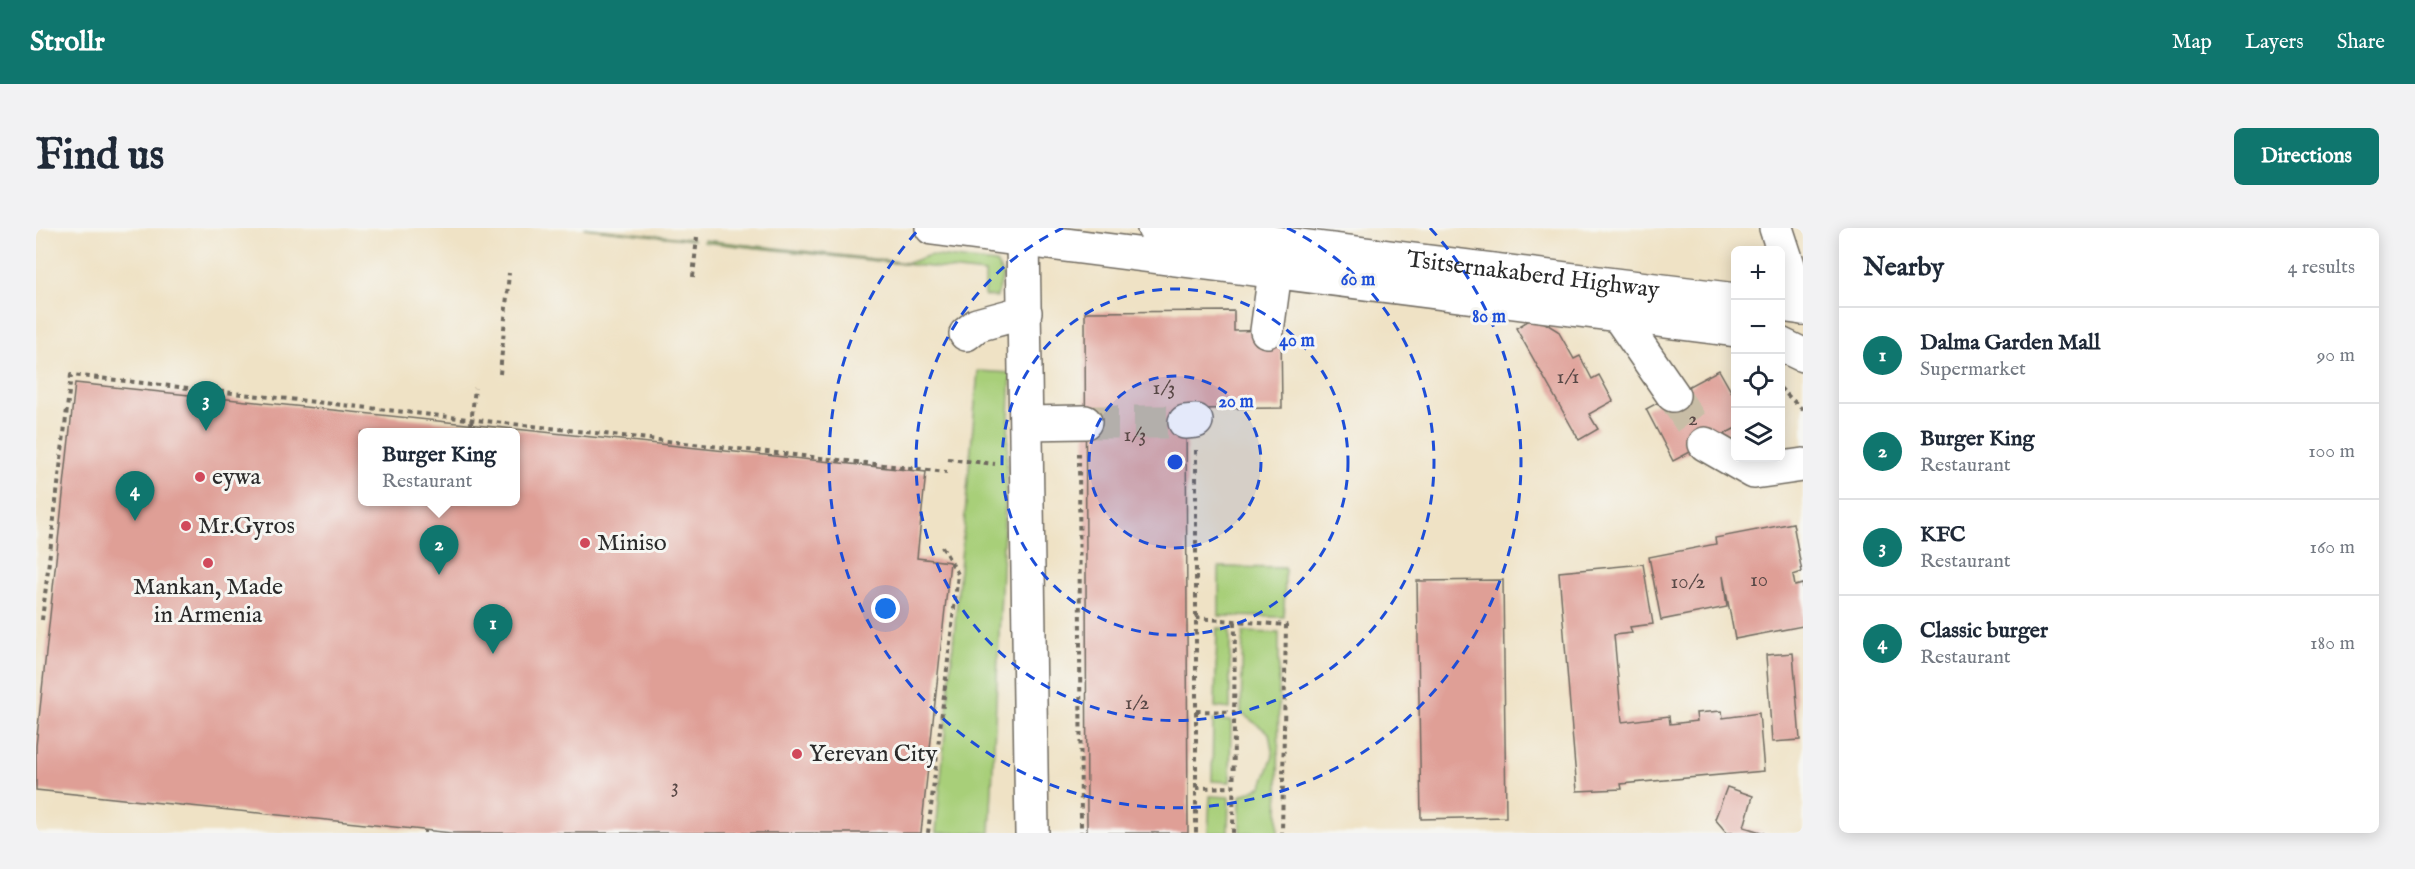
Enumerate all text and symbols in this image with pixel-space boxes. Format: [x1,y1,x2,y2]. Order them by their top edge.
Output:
text: Strollr [30,25,105,60]
text: Map [2172,29,2212,56]
text: Layers [2245,29,2304,56]
text: Share [2337,29,2385,56]
button: Directions [2234,128,2379,185]
text: Find us [36,130,164,183]
street label: Tsitsernakaberd Highway [1405,244,1661,306]
map controls [1731,246,1785,462]
button: + [1731,246,1785,300]
text: Nearby [1863,251,1944,284]
text: 4 results [2288,255,2355,280]
text: 60 m [1341,269,1375,292]
button: − [1731,300,1785,354]
text: 80 m [1472,306,1506,329]
text: Dalma Garden Mall [1920,329,2100,357]
text: 40 m [1279,330,1315,353]
text: 1 [1879,343,1886,368]
text: 90 m [2317,343,2355,368]
button: locate [1731,354,1785,408]
text: Supermarket [1920,357,2026,382]
house number: 1/1 [1557,364,1579,391]
house number: 1/3 [1153,375,1175,402]
pin: 3 [186,382,226,431]
text: 20 m [1218,391,1254,414]
house number: 2 [1688,406,1698,433]
button: layers [1731,408,1785,462]
house number: 1/3 [1124,422,1146,449]
text: Burger King [1920,425,2034,453]
popup [358,428,520,506]
text: 2 [1878,439,1887,464]
text: 100 m [2308,439,2355,464]
text: Burger King [382,441,496,469]
centre of rings [1165,452,1185,472]
text: Restaurant [1920,453,2011,478]
place label: eywa [212,462,262,493]
text: Restaurant [382,469,472,494]
marker: eywa [193,470,207,484]
pin: 4 [116,472,154,521]
place label: Mr.Gyros [198,511,295,542]
marker: Mr.Gyros [179,519,193,533]
text: KFC [1920,521,1966,549]
pin: 2 [420,526,458,575]
place label: Miniso [597,528,667,559]
text: 3 [1879,535,1886,560]
text: 160 m [2309,535,2355,560]
marker: Miniso [578,536,592,550]
text: Restaurant [1920,549,2011,574]
marker: Mankan, Made in Armenia [201,556,215,570]
house number: 10 [1750,567,1768,594]
house number: 10/2 [1671,569,1706,596]
place label: Mankan, Made in Armenia [133,572,283,631]
your location [871,594,900,623]
pin: 1 [474,604,512,654]
text: Classic burger [1920,617,2048,645]
text: 4 [1878,631,1887,656]
text: 180 m [2310,631,2355,656]
text: Restaurant [1920,645,2011,670]
house number: 1/2 [1125,690,1149,717]
place label: Yerevan City [809,739,937,770]
marker: Yerevan City [790,747,804,761]
house number: 3 [671,773,679,800]

